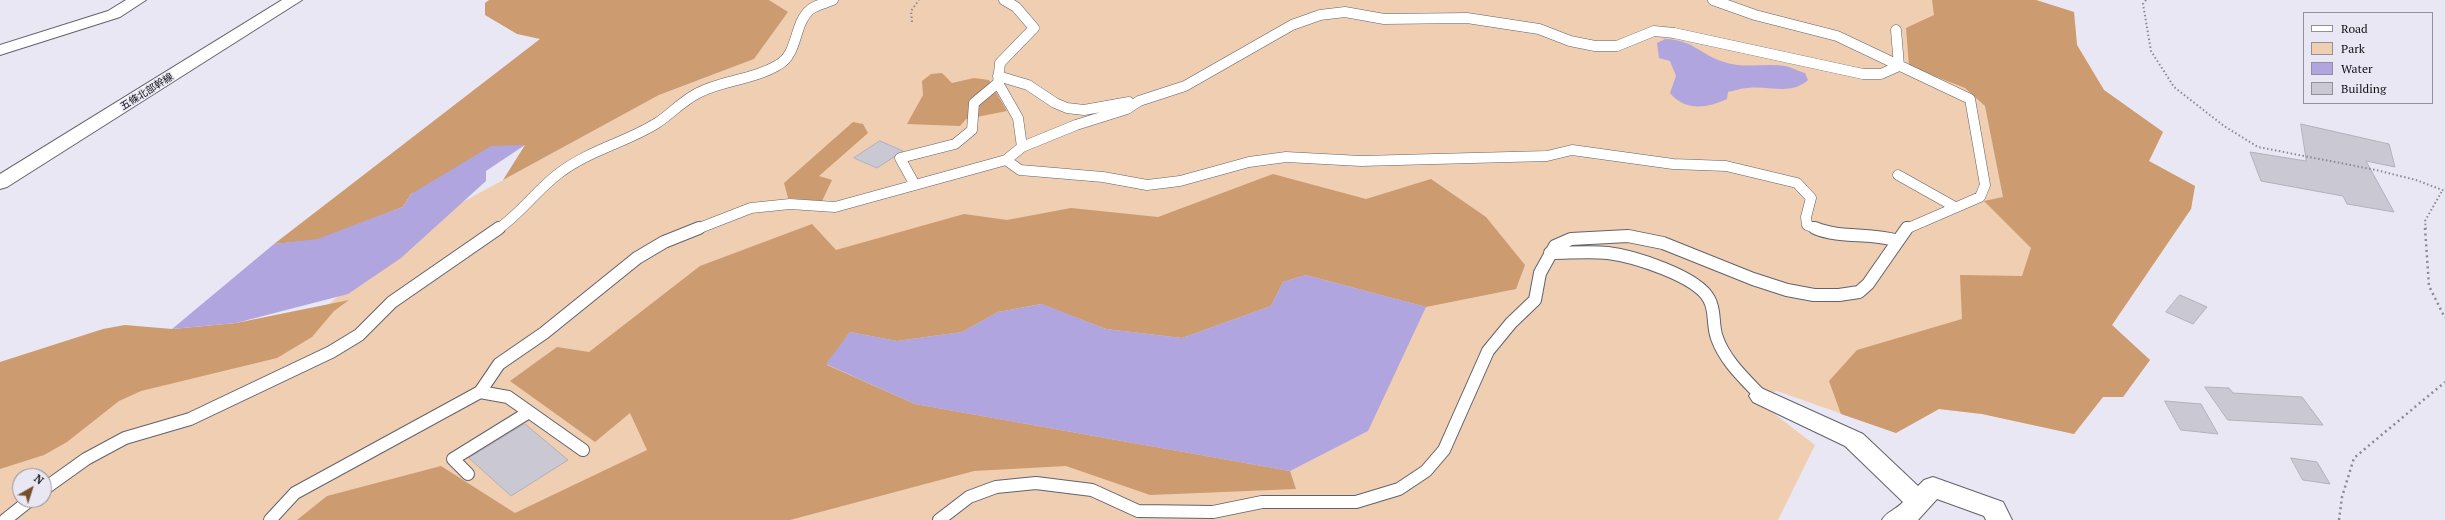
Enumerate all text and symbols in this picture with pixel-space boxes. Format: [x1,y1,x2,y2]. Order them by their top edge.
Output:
legend [2303,12,2433,104]
text: Road [2341,21,2368,36]
text: Park [2341,41,2365,56]
text: Water [2341,61,2373,76]
street label: 五條北部幹線 [118,71,176,113]
text: Building [2341,81,2386,96]
north arrow [12,468,52,508]
text: N [31,471,47,488]

